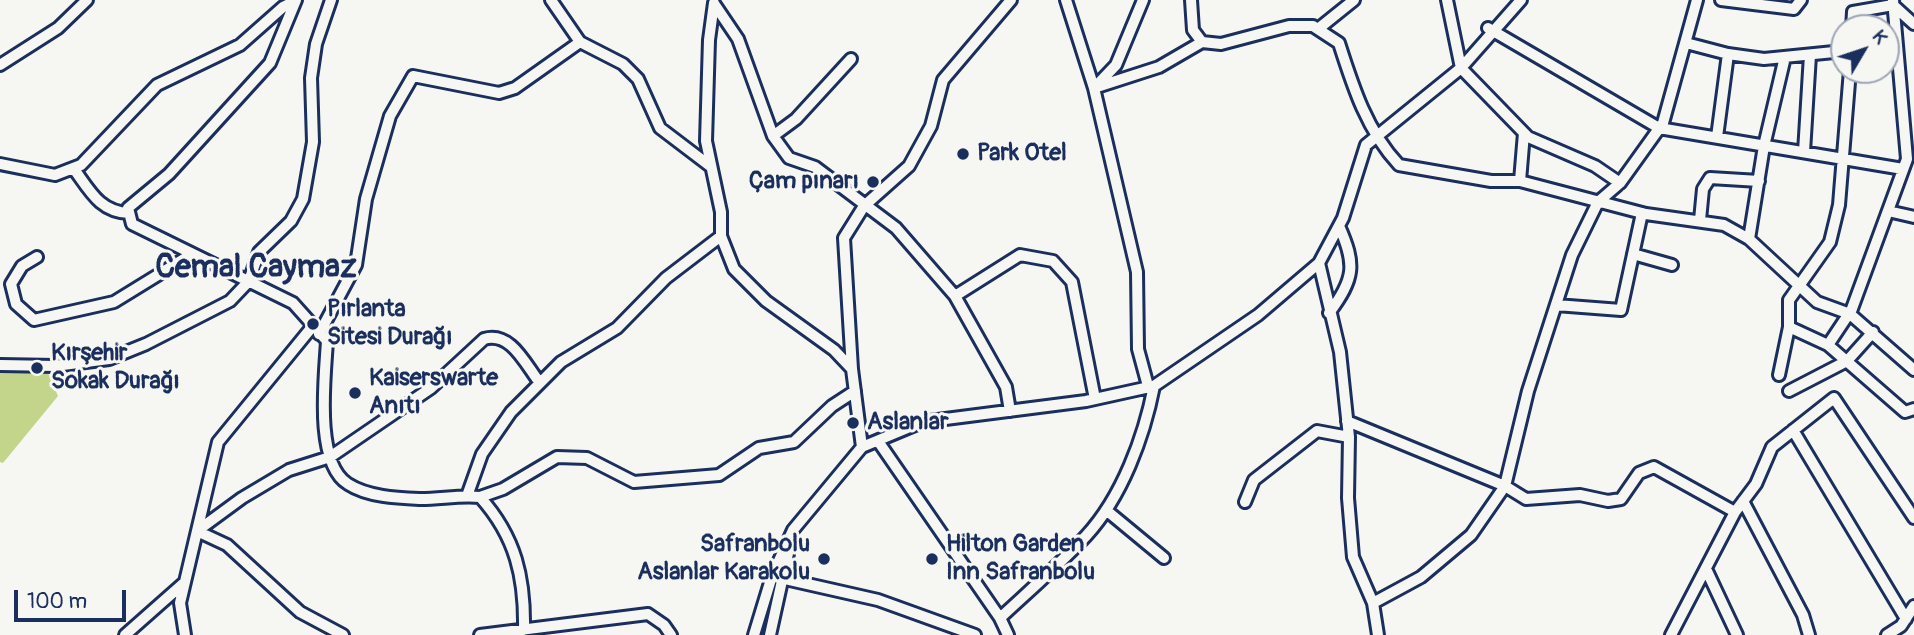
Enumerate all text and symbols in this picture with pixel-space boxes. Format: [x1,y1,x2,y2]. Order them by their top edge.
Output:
north arrow [1830,14,1900,84]
text: K [1867,25,1893,49]
place label: Park Otel [977,140,1067,168]
marker: Park Otel [955,146,971,162]
place label: Çam pınarı [749,168,859,196]
marker: Çam pınarı [865,174,881,190]
district label: Cemal Caymaz [155,250,357,288]
place label: Pırlanta Sitesi Durağı [327,296,452,352]
marker: Pırlanta Sitesi Durağı [305,316,321,332]
place label: Kırşehir Sokak Durağı [51,340,180,396]
marker: Kırşehir Sokak Durağı [29,360,45,376]
place label: Kaiserswarte Anıtı [369,365,498,421]
marker: Kaiserswarte Anıtı [347,385,363,401]
place label: Aslanlar [867,409,948,437]
marker: Aslanlar [845,415,861,431]
place label: Safranbolu Aslanlar Karakolu [637,531,810,587]
place label: Hilton Garden Inn Safranbolu [946,531,1095,587]
marker: Safranbolu Aslanlar Karakolu [816,551,832,567]
marker: Hilton Garden Inn Safranbolu [924,551,940,567]
scale bar [18,576,130,620]
text: 100 m [27,588,87,615]

